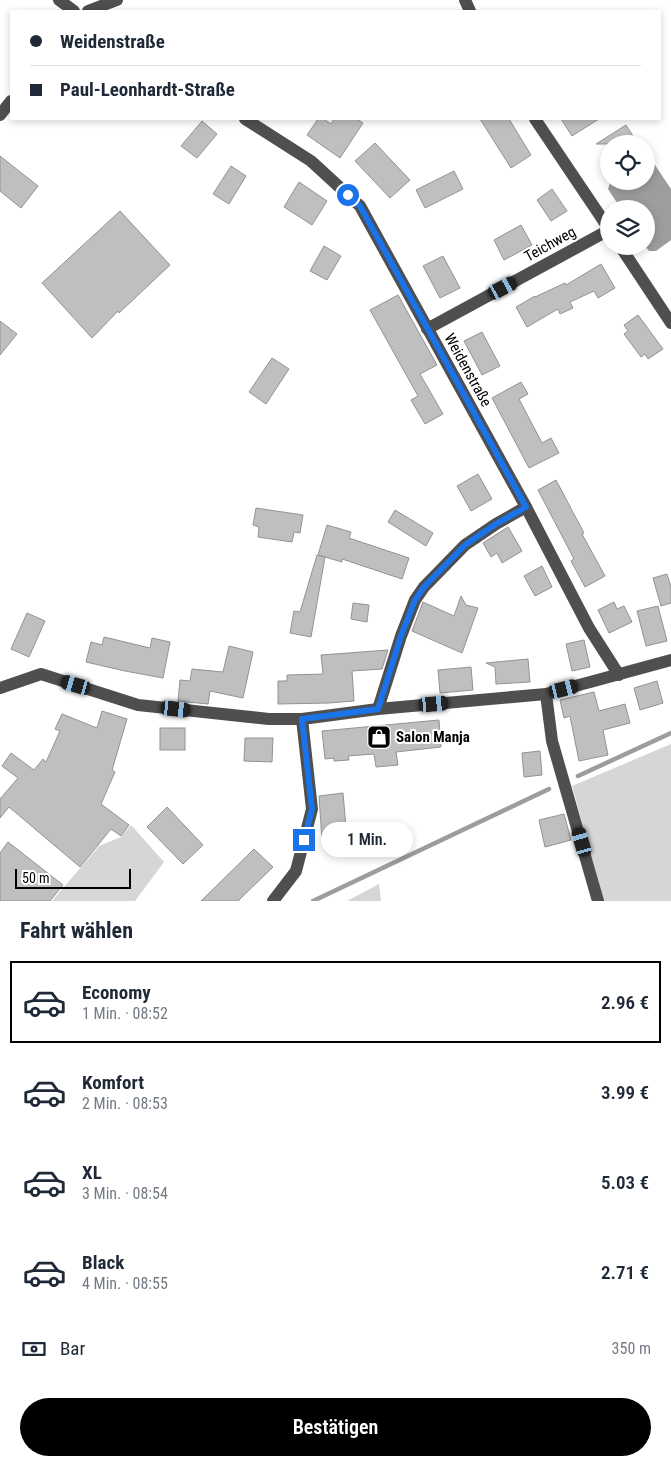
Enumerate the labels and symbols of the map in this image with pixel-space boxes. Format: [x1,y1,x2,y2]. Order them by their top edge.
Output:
route start [337,184,359,206]
street label: Teichweg [521,223,579,265]
car [486,274,519,302]
street label: Weidenstraße [440,330,496,410]
car [59,674,92,696]
car [547,678,580,700]
car [418,695,449,713]
car [160,700,191,718]
shop icon: Salon Manja [366,724,392,750]
place label: Salon Manja [396,728,470,746]
callout: 1 Min. [322,822,414,858]
car [570,826,593,858]
route end [293,829,315,851]
scale bar [15,866,131,889]

